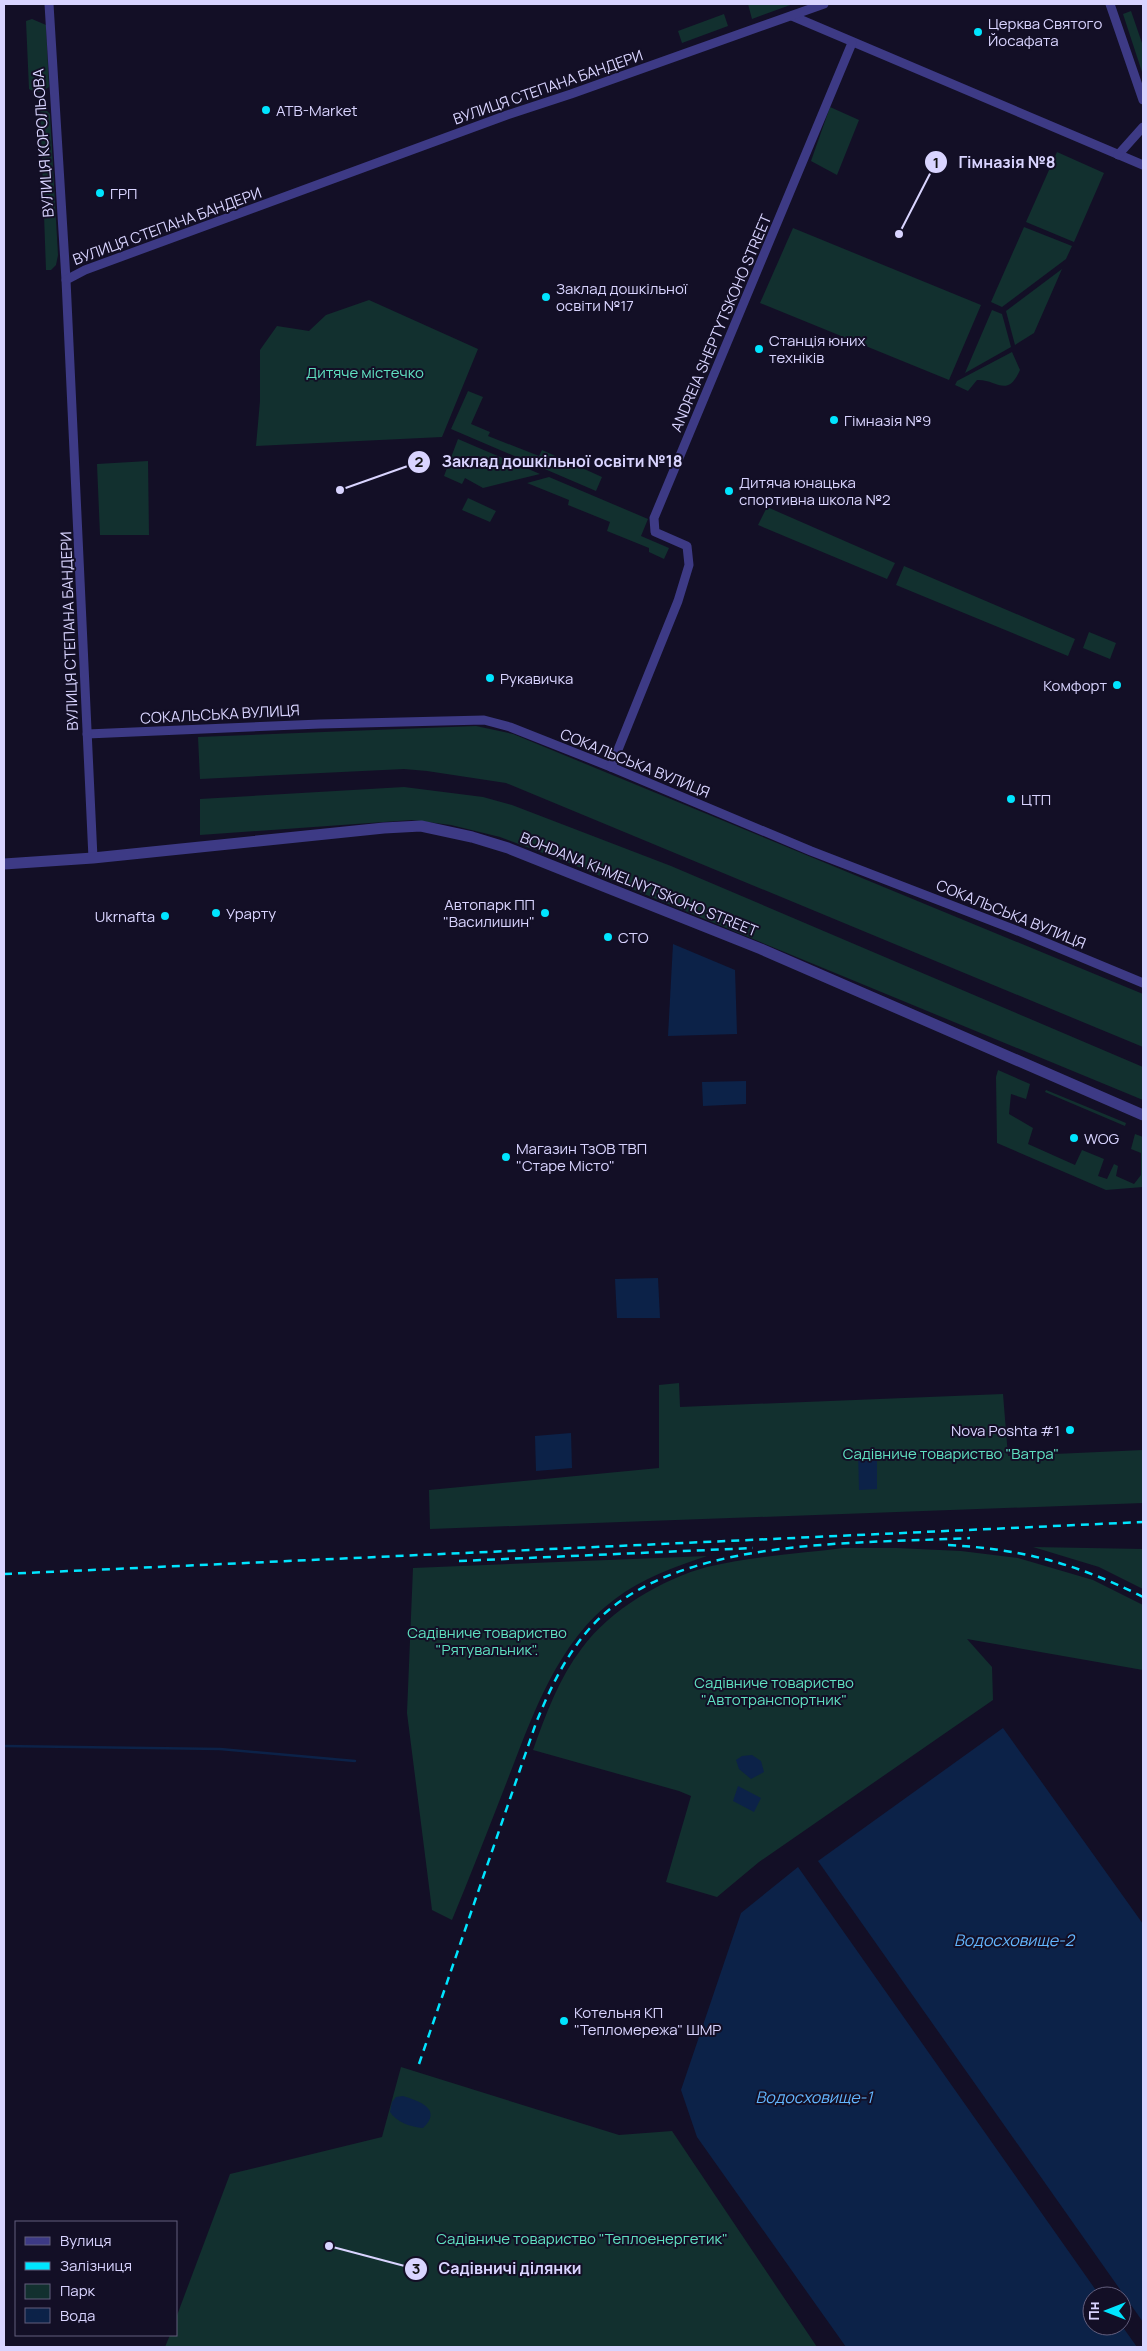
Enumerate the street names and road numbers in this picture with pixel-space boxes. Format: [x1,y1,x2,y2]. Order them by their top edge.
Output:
street label: ВУЛИЦЯ СТЕПАНА БАНДЕРИ [450,45,646,129]
street label: ВУЛИЦЯ КОРОЛЬОВА [27,67,59,218]
street label: ВУЛИЦЯ СТЕПАНА БАНДЕРИ [70,182,264,270]
street label: ANDREIA SHEPTYTSKOHO STREET [666,211,776,435]
street label: ВУЛИЦЯ СТЕПАНА БАНДЕРИ [55,531,83,731]
street label: СОКАЛЬСЬКА ВУЛИЦЯ [140,699,300,729]
street label: СОКАЛЬСЬКА ВУЛИЦЯ [557,723,713,803]
street label: BOHDANA KHMELNYTSKOHO STREET [517,827,761,941]
street label: СОКАЛЬСЬКА ВУЛИЦЯ [933,874,1089,954]

